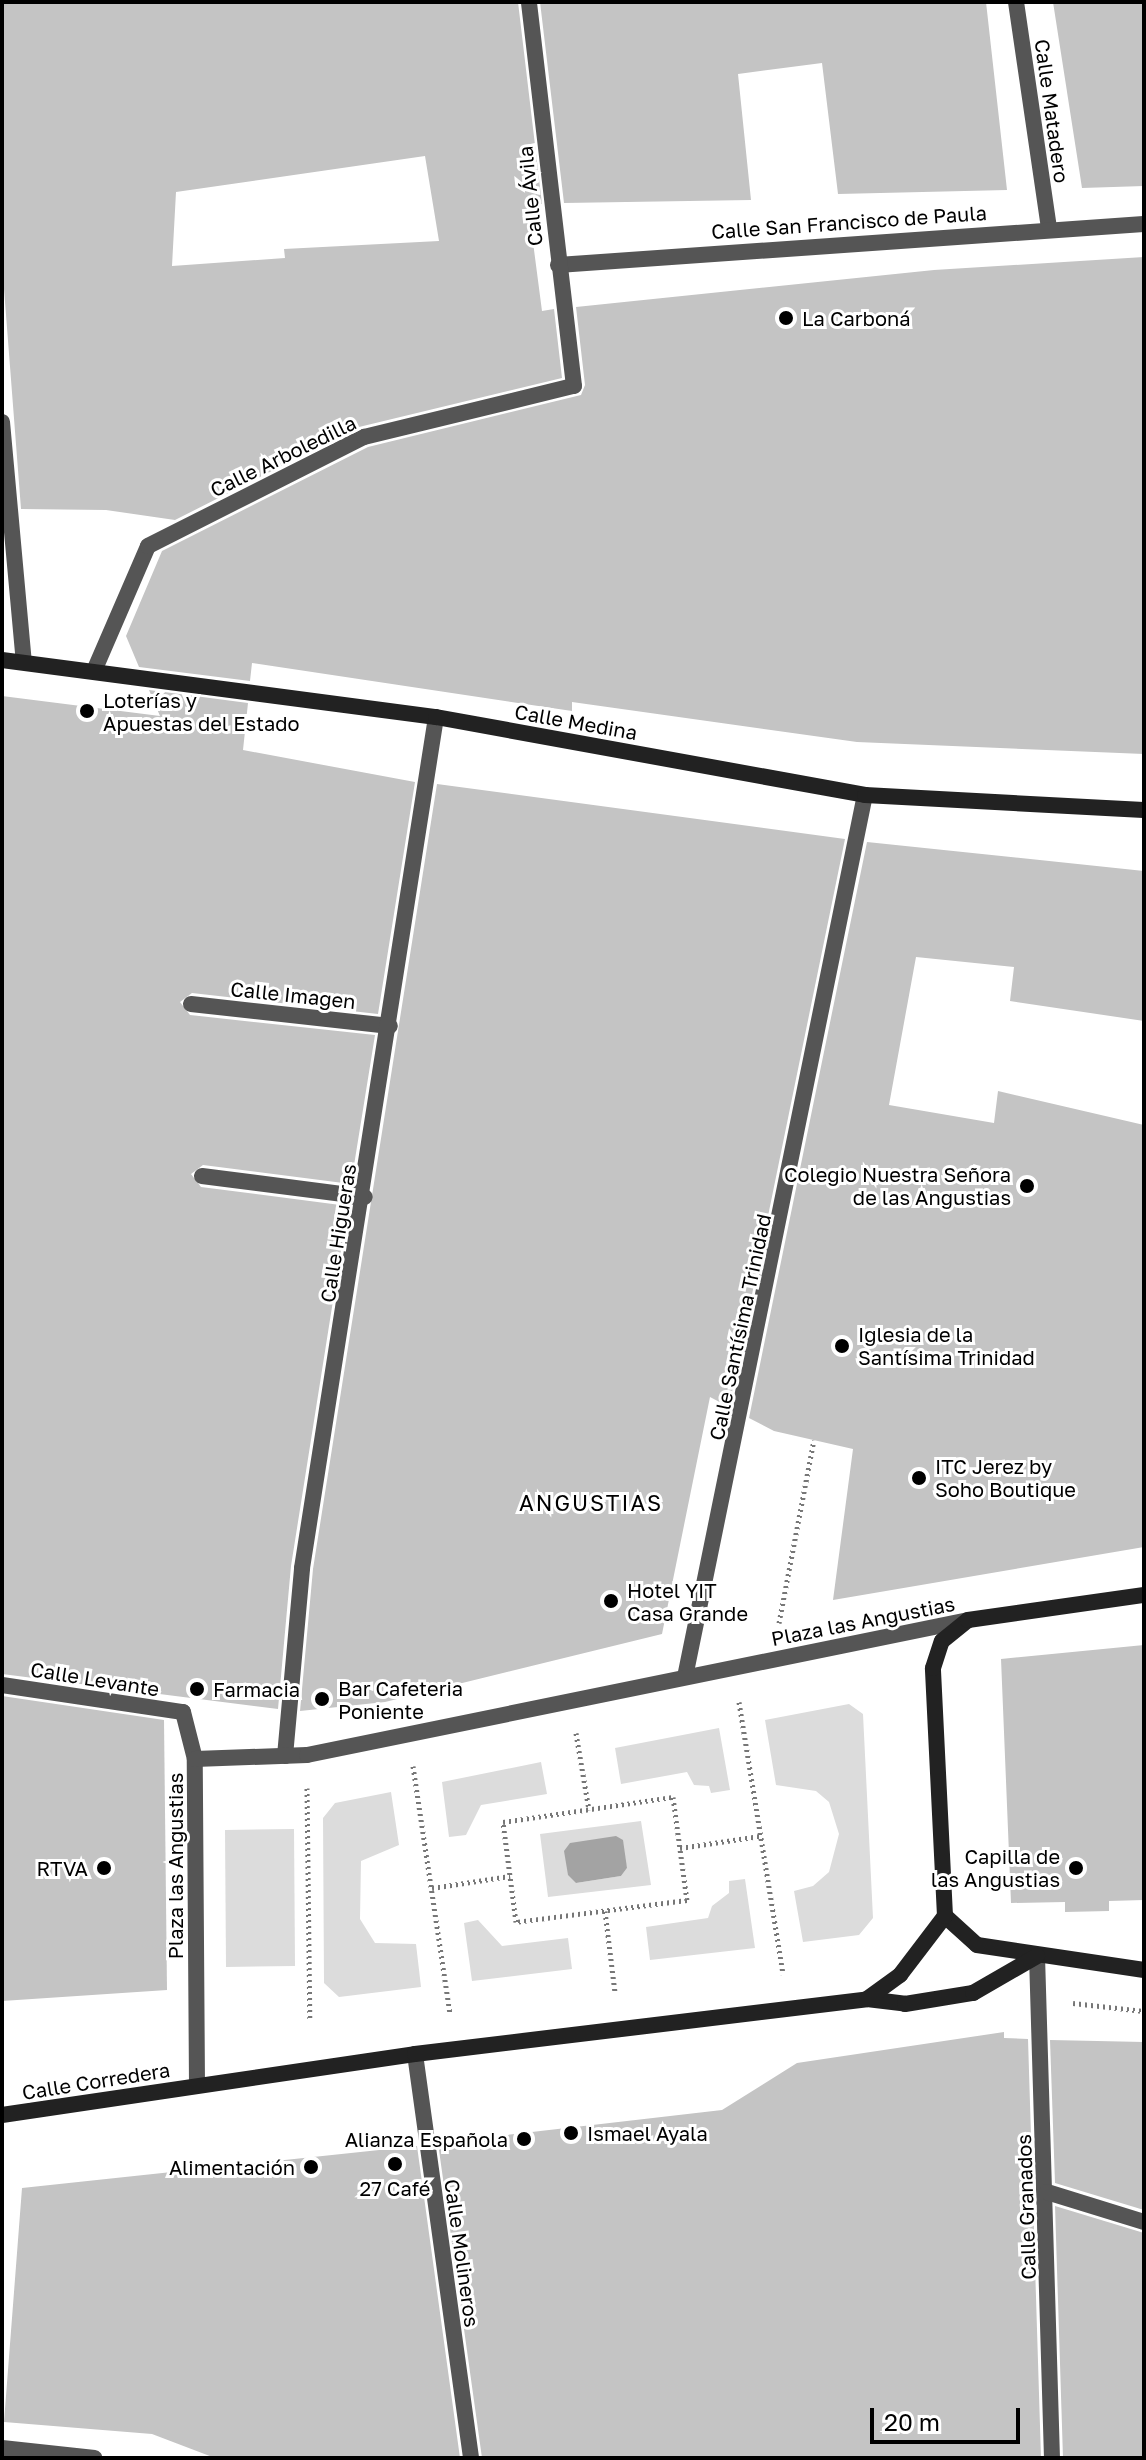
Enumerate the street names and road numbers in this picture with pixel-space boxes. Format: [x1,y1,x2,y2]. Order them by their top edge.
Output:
street label: Calle Matadero [1030,37,1074,185]
street label: Calle Ávila [513,145,547,247]
street label: Calle San Francisco de Paula [710,200,988,244]
street label: Calle Arboledilla [206,410,360,502]
street label: Calle Medina [513,699,639,745]
street label: Calle Imagen [229,977,357,1013]
street label: Calle Higueras [315,1162,361,1304]
street label: Calle Santísima Trinidad [704,1212,776,1442]
street label: Plaza las Angustias [769,1591,957,1651]
street label: Calle Levante [29,1657,161,1701]
street label: Plaza las Angustias [163,1773,187,1959]
street label: Calle Corredera [20,2057,172,2105]
street label: Calle Granados [1011,2134,1041,2280]
street label: Calle Molineros [440,2177,484,2329]

